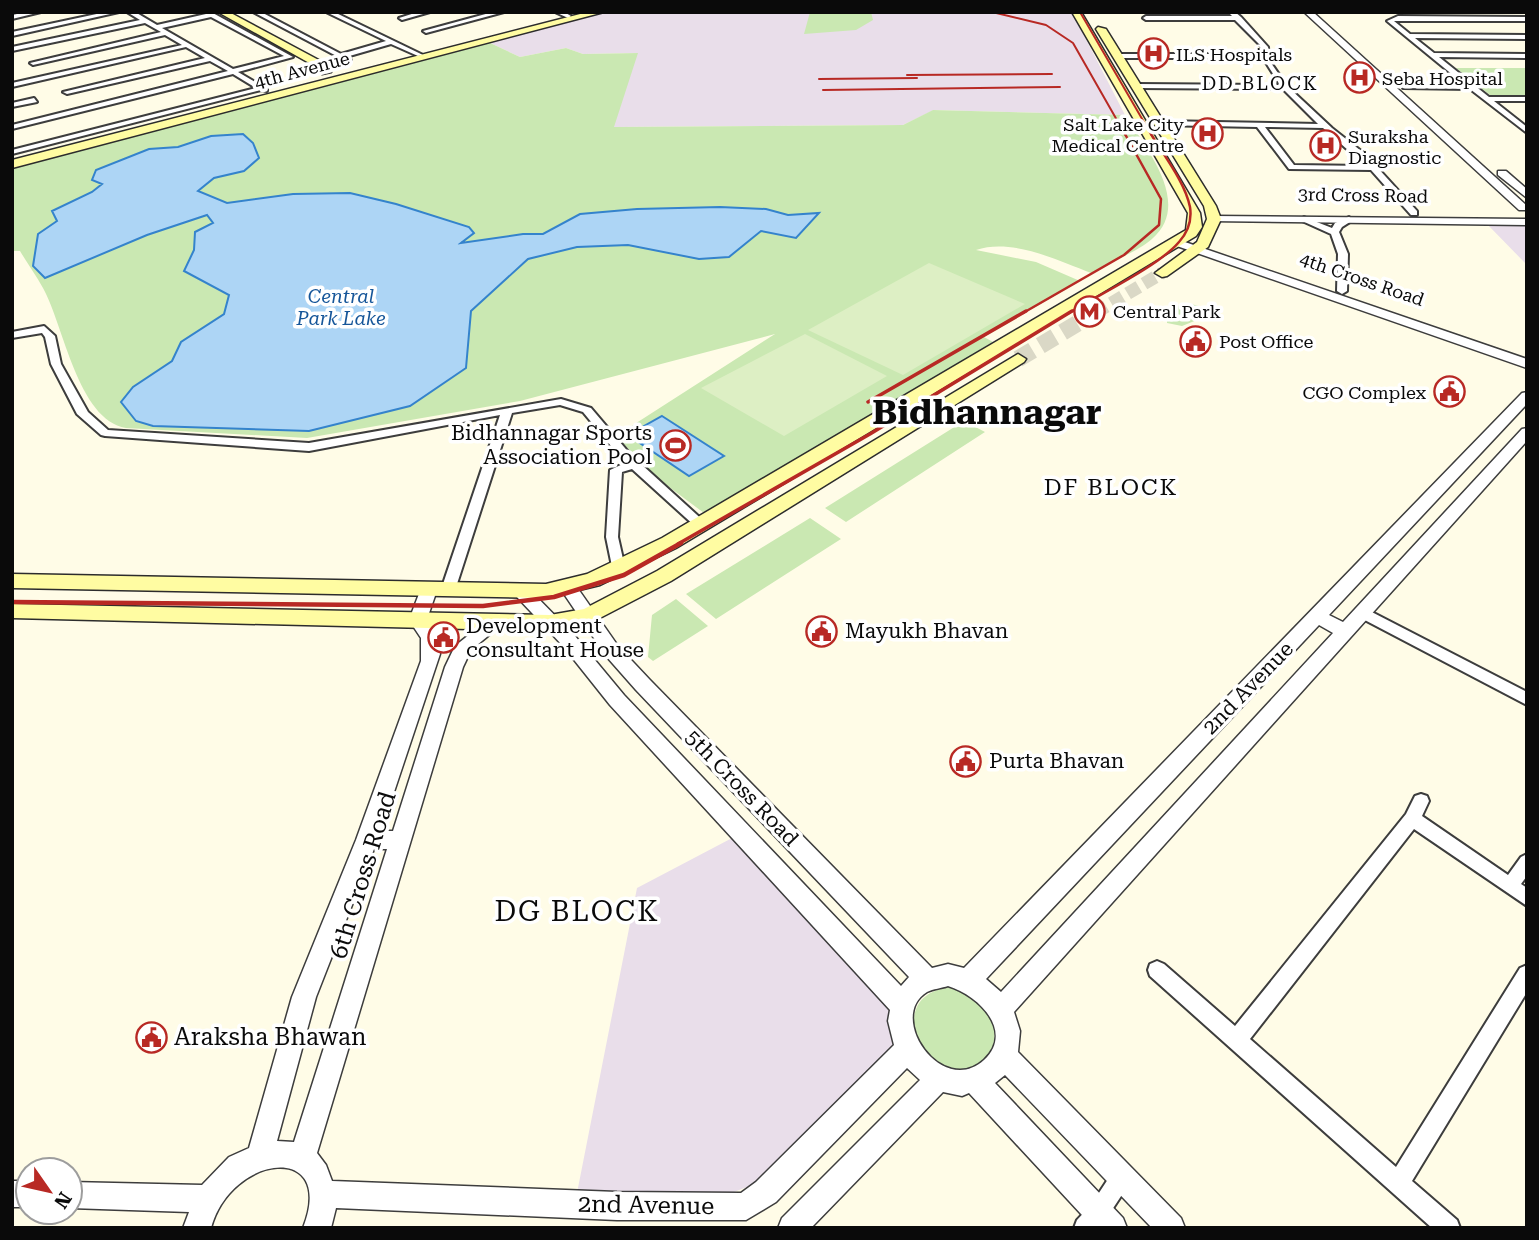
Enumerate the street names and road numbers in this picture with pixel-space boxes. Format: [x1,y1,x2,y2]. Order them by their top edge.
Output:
street label: 4th Avenue [252,47,352,93]
street label: 3rd Cross Road [1298,183,1429,207]
street label: 4th Cross Road [1297,248,1427,310]
street label: 2nd Avenue [1198,637,1298,739]
street label: 5th Cross Road [681,725,804,851]
street label: 6th Cross Road [324,788,402,962]
street label: 2nd Avenue [578,1190,714,1220]

